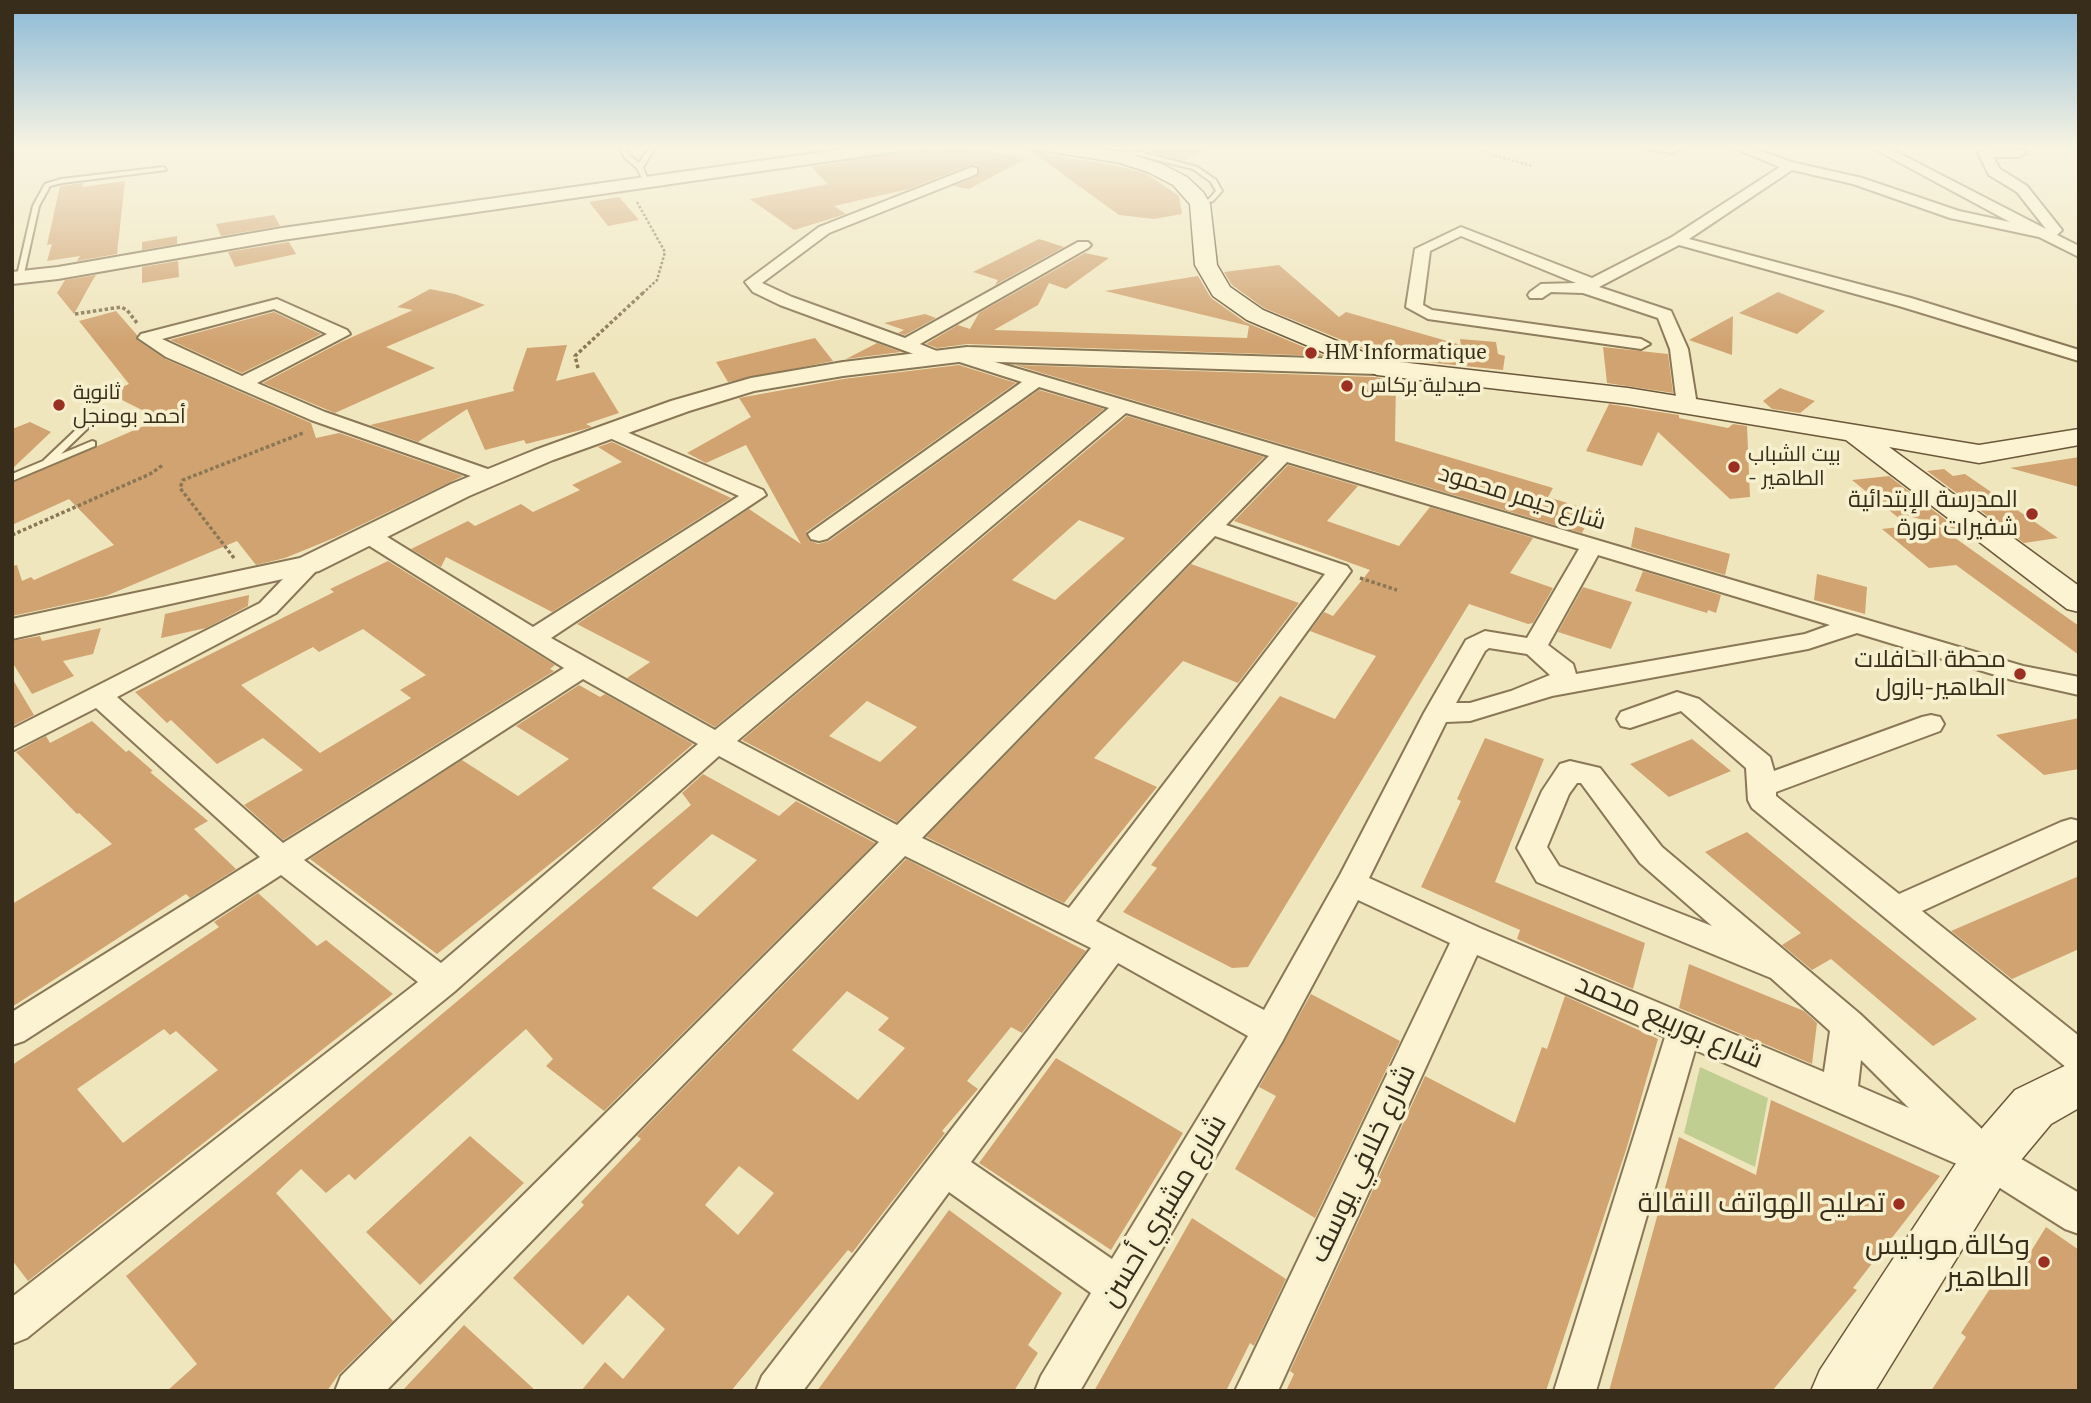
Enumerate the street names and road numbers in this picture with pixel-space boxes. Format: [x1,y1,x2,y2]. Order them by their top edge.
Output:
street label: شارع حيمر محمود [1435,459,1609,537]
street label: شارع بوربيع محمد [1570,967,1768,1077]
street label: شارع خلافي يوسف [1302,1060,1424,1268]
street label: شارع مشيري أحسن [1094,1109,1234,1313]

